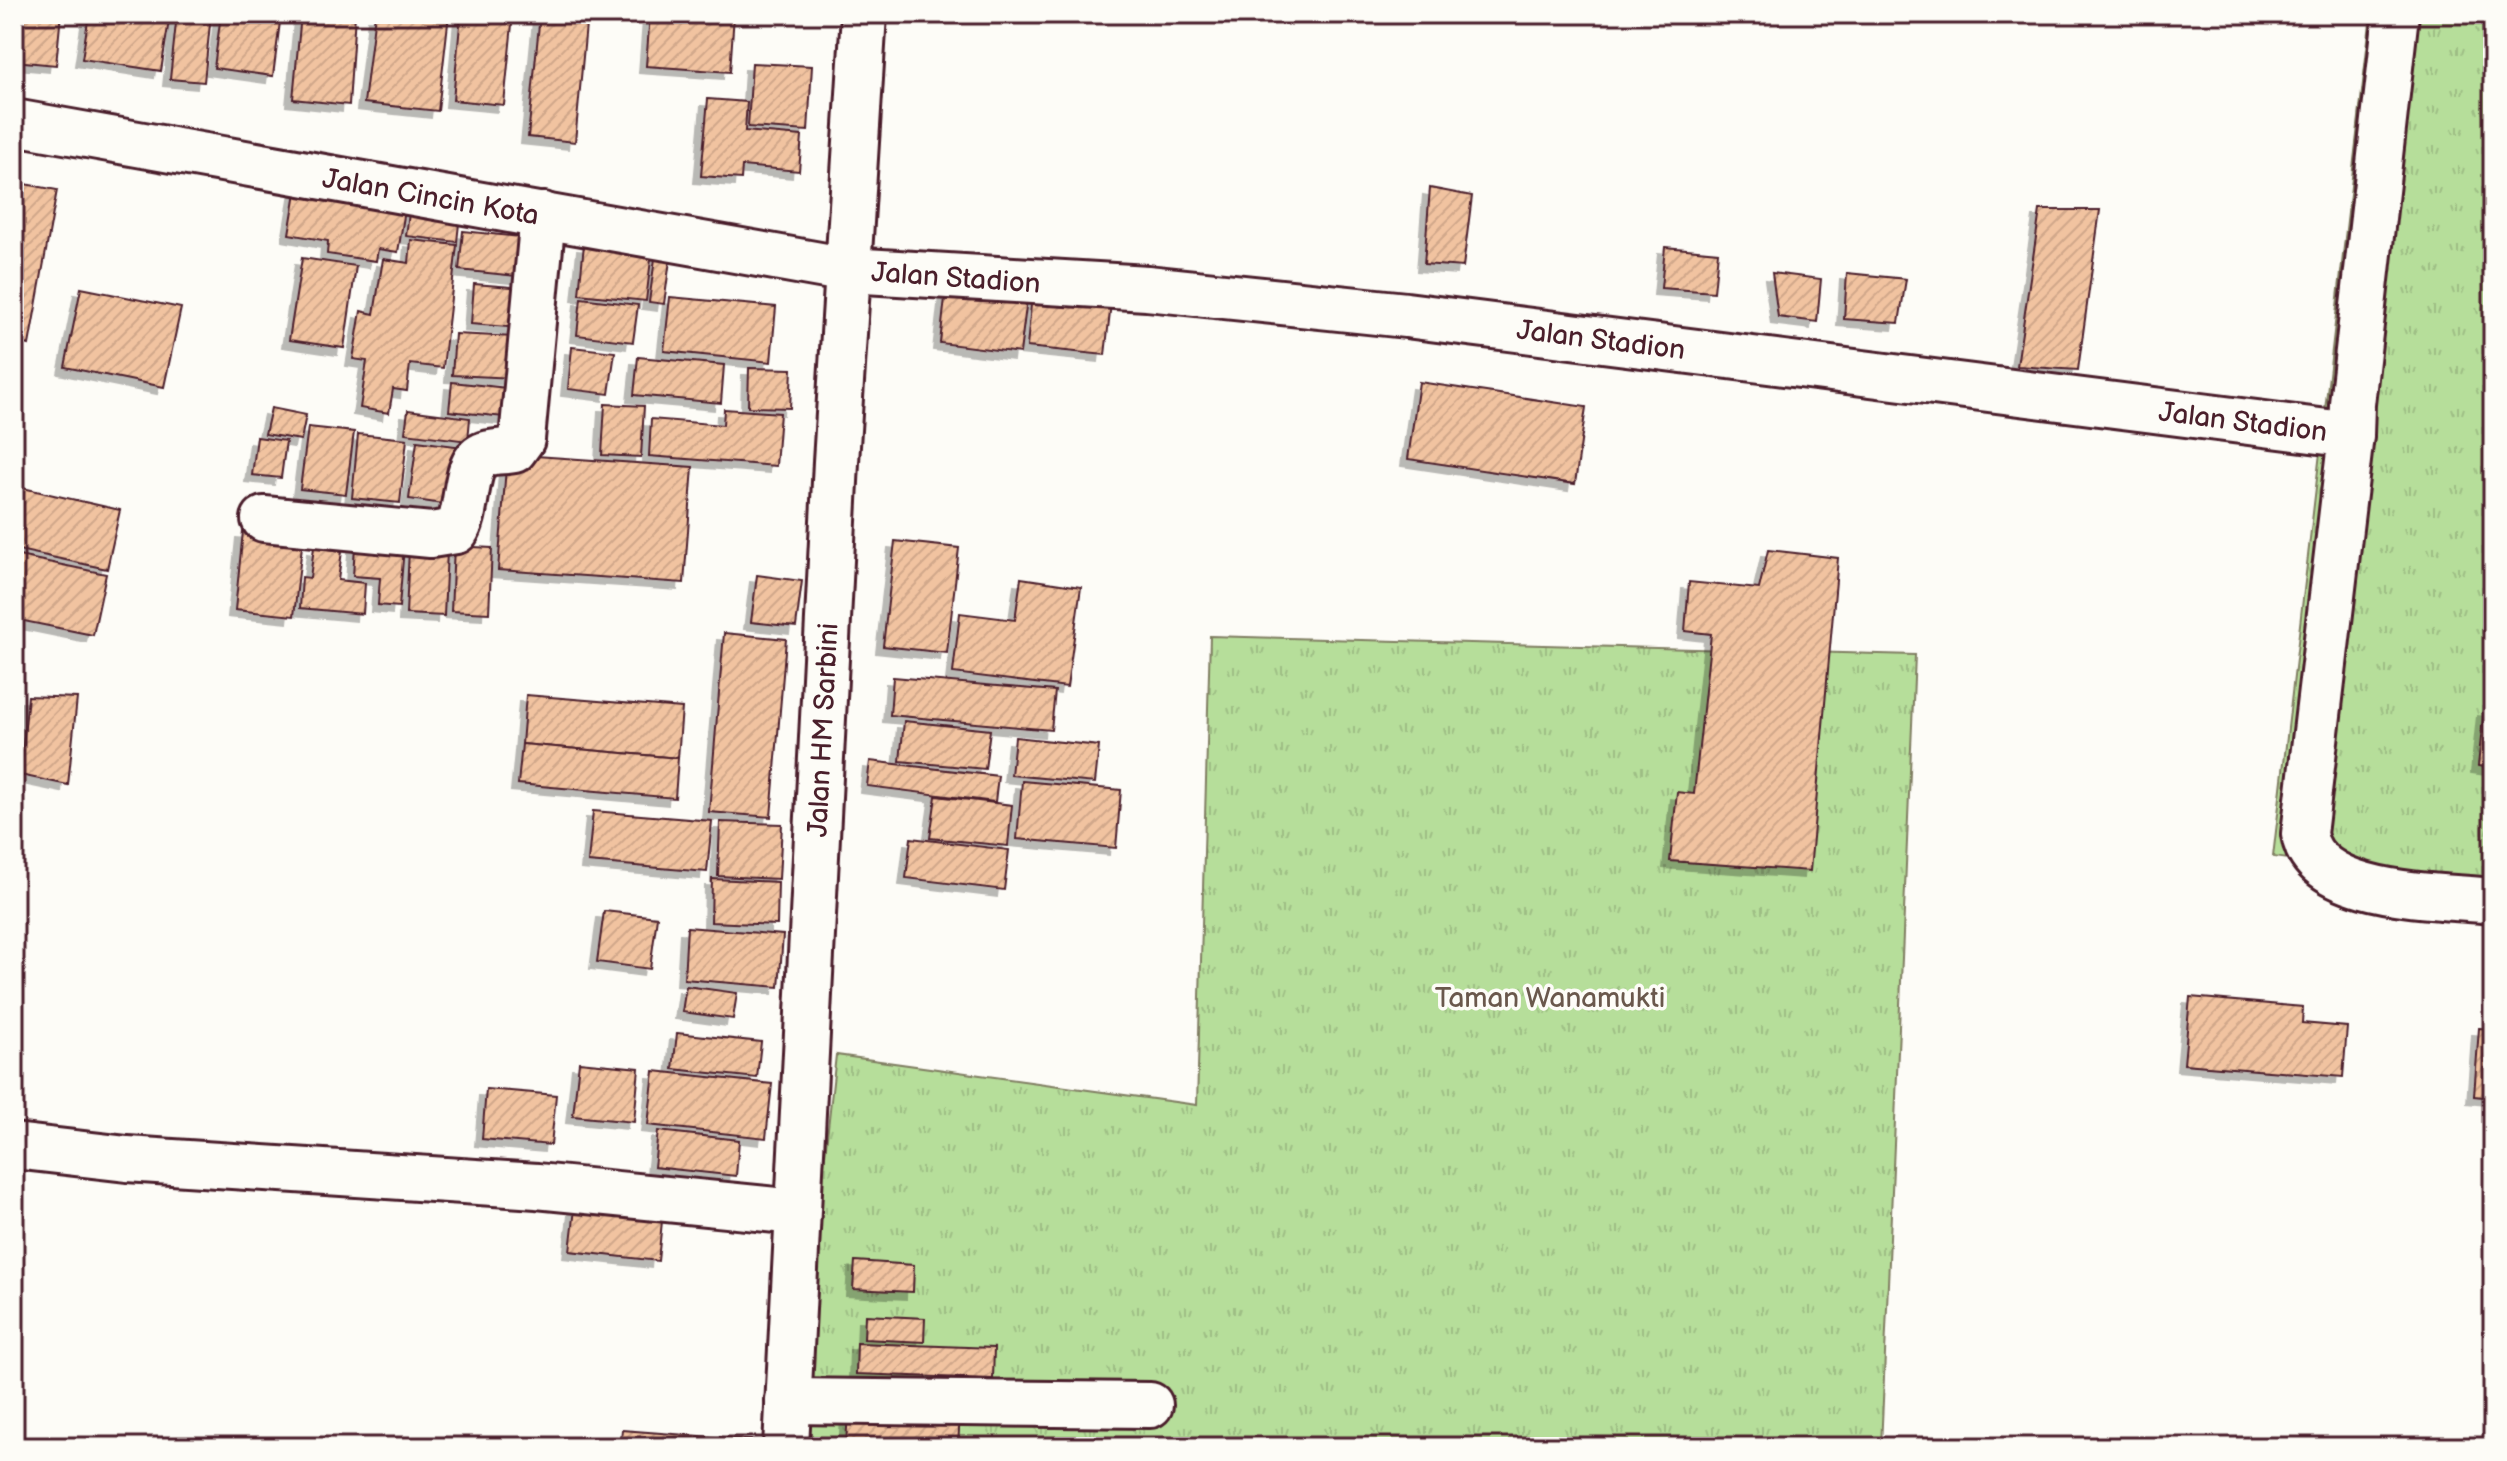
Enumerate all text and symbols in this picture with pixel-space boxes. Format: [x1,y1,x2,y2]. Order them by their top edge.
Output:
street label: Jalan Cincin Kota [320,162,542,233]
street label: Jalan Stadion [870,256,1042,301]
street label: Jalan Stadion [1515,314,1687,367]
street label: Jalan Stadion [2157,396,2329,449]
street label: Jalan HM Sarbini [801,622,846,838]
park label: Taman Wanamukti [1435,982,1665,1015]

